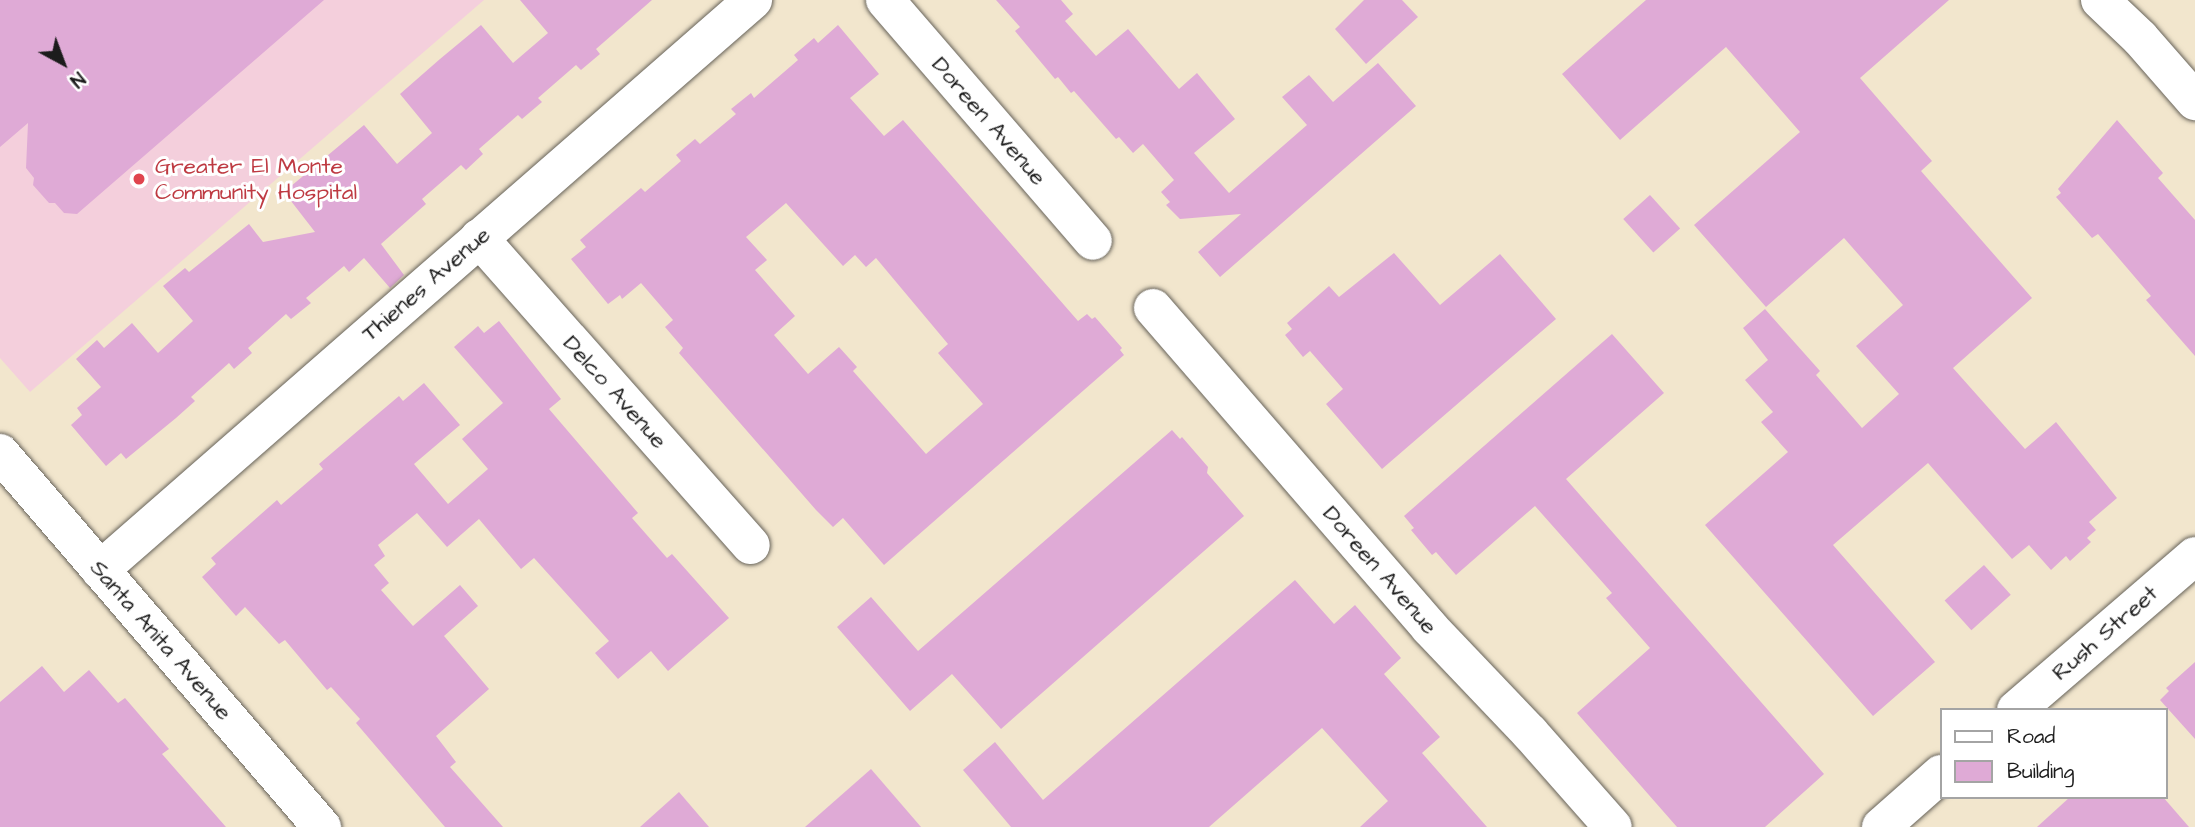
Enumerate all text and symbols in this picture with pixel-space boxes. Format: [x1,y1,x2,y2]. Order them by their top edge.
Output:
north arrow [28,28,98,98]
street label: Doreen Avenue [926,51,1052,191]
text: N [64,65,90,93]
place label: Greater El Monte Community Hospital [155,152,357,206]
marker: Greater El Monte Community Hospital [129,169,149,189]
street label: Thienes Avenue [356,221,496,347]
street label: Delco Avenue [557,330,673,454]
street label: Doreen Avenue [1317,500,1443,640]
street label: Santa Anita Avenue [84,554,238,726]
street label: Rush Street [2046,580,2164,686]
legend [1940,708,2167,799]
text: Road [2007,722,2055,751]
text: Building [2007,757,2074,786]

